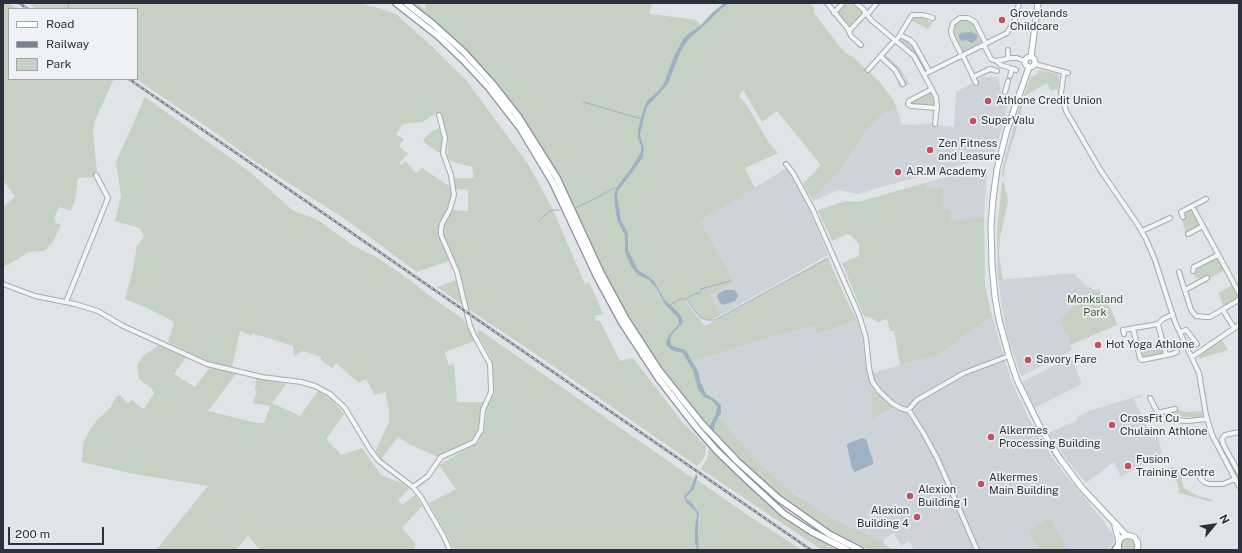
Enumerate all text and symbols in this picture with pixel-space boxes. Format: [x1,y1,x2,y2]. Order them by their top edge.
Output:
place label: Grovelands Childcare [1010,7,1068,33]
legend [8,8,138,80]
marker: Grovelands Childcare [997,15,1007,25]
text: Road [46,17,74,31]
text: Railway [46,37,89,51]
text: Park [46,57,72,71]
place label: Athlone Credit Union [996,94,1102,108]
marker: Athlone Credit Union [983,96,993,106]
place label: SuperValu [981,114,1034,128]
marker: SuperValu [968,116,978,126]
place label: Zen Fitness and Leasure [938,137,1000,163]
marker: Zen Fitness and Leasure [925,145,935,155]
place label: A.R.M Academy [906,165,986,179]
marker: A.R.M Academy [893,167,903,177]
park label: Monksland Park [1067,293,1123,319]
place label: Hot Yoga Athlone [1106,338,1195,352]
marker: Hot Yoga Athlone [1093,340,1103,350]
place label: Savory Fare [1036,353,1097,367]
marker: Savory Fare [1023,355,1033,365]
place label: CrossFit Cu Chulainn Athlone [1120,412,1208,438]
marker: CrossFit Cu Chulainn Athlone [1107,420,1117,430]
place label: Alkermes Processing Building [999,424,1101,450]
marker: Alkermes Processing Building [986,432,996,442]
place label: Fusion Training Centre [1136,453,1215,479]
marker: Fusion Training Centre [1123,461,1133,471]
place label: Alkermes Main Building [989,471,1059,497]
marker: Alkermes Main Building [976,479,986,489]
place label: Alexion Building 1 [918,483,967,509]
marker: Alexion Building 1 [905,491,915,501]
place label: Alexion Building 4 [857,504,909,530]
north arrow [1194,505,1234,545]
marker: Alexion Building 4 [912,512,922,522]
text: N [1217,513,1232,526]
scale bar [10,519,106,545]
text: 200 m [15,527,50,541]

